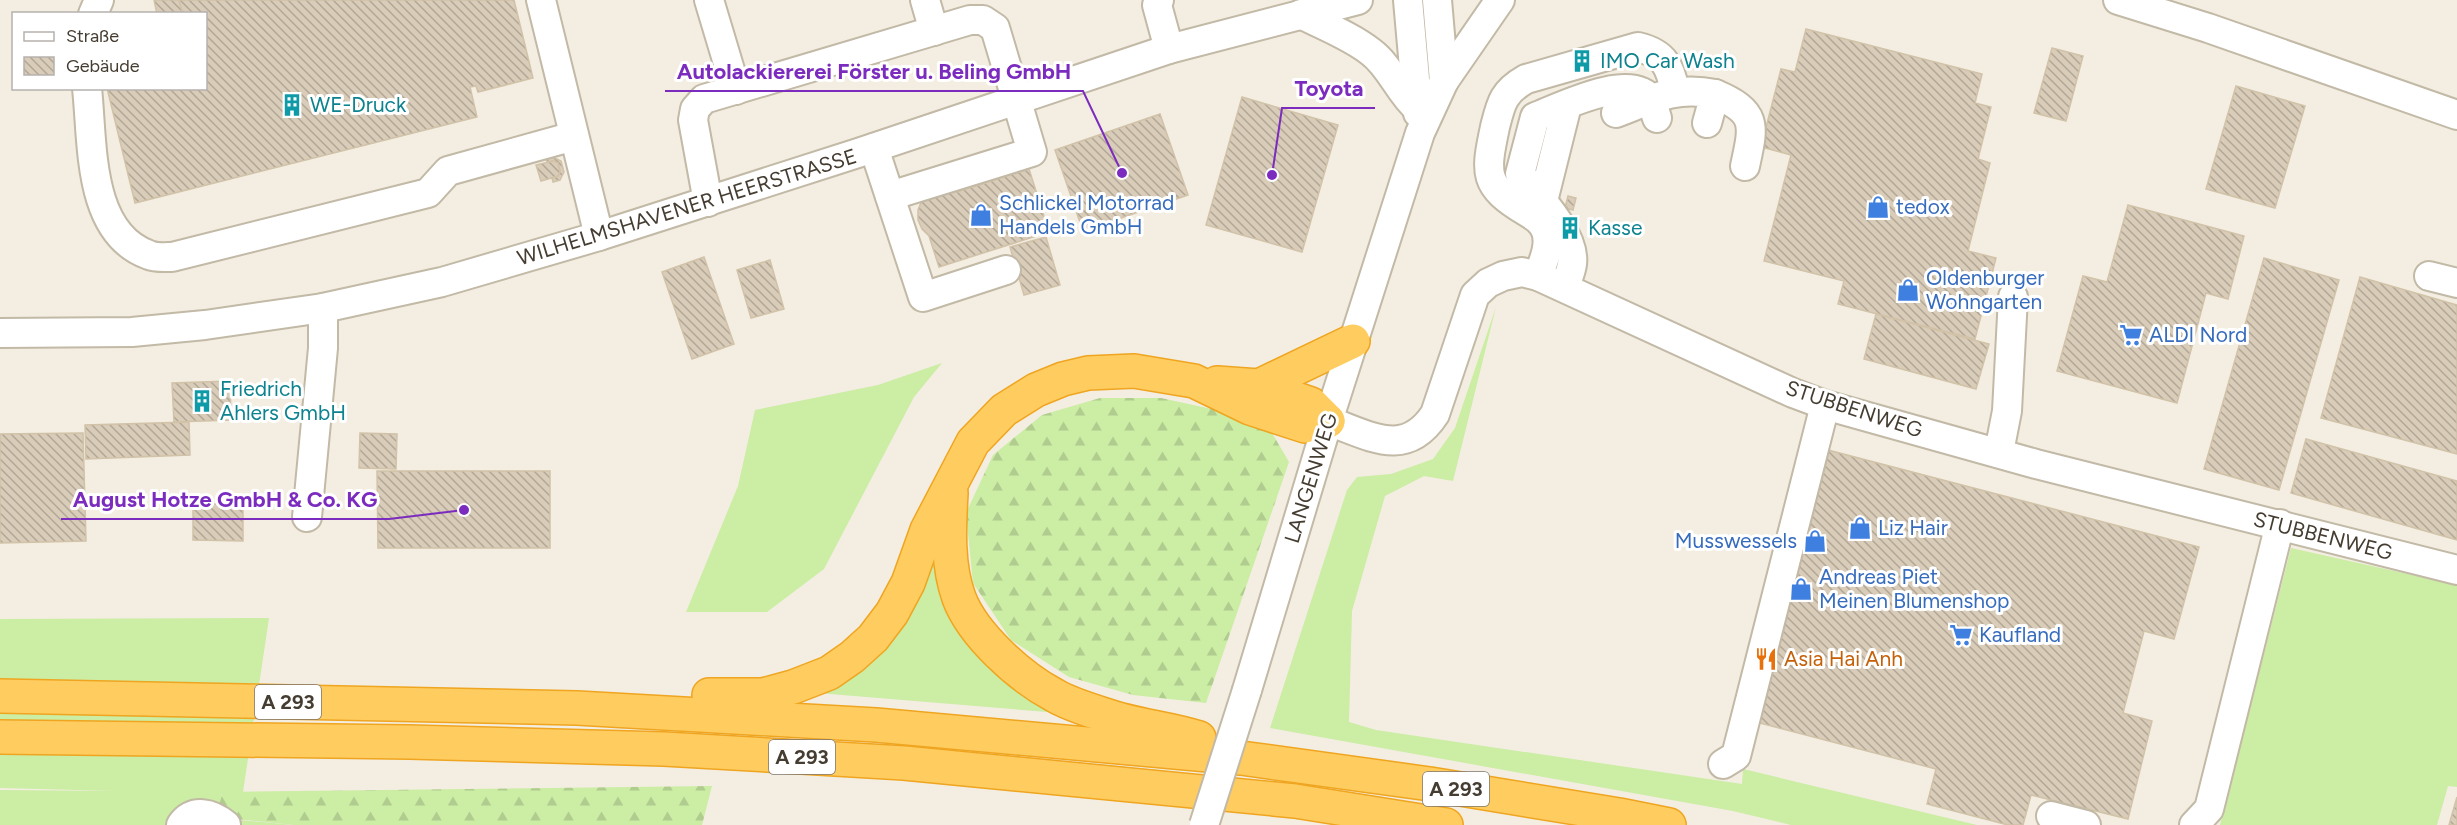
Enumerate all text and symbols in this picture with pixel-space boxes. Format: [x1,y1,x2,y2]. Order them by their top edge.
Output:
legend [12,12,207,90]
text: Straße [66,25,119,47]
building icon: IMO Car Wash [1569,48,1595,74]
place label: IMO Car Wash [1600,48,1735,73]
callout: Autolackiererei Förster u. Beling GmbH [665,51,1083,91]
text: Gebäude [66,55,140,77]
text: Autolackiererei Förster u. Beling GmbH [677,58,1071,85]
callout: Toyota [1282,68,1375,108]
text: Toyota [1294,75,1364,102]
building icon: WE-Druck [279,92,305,118]
place label: WE-Druck [310,92,407,117]
street label: WILHELMSHAVENER HEERSTRASSE [514,143,860,270]
place label: Schlickel Motorrad Handels GmbH [999,190,1174,239]
shop icon: tedox [1865,194,1891,220]
place label: tedox [1896,194,1950,219]
shop icon: Schlickel Motorrad Handels GmbH [968,202,994,228]
building icon: Kasse [1557,215,1583,241]
place label: Kasse [1588,215,1642,240]
place label: Oldenburger Wohngarten [1926,265,2044,314]
shop icon: Oldenburger Wohngarten [1895,277,1921,303]
supermarket icon: ALDI Nord [2118,322,2144,348]
place label: ALDI Nord [2149,322,2247,347]
street label: STUBBENWEG [1783,375,1926,442]
place label: Friedrich Ahlers GmbH [220,376,346,425]
building icon: Friedrich Ahlers GmbH [189,388,215,414]
street label: LANGENWEG [1279,410,1342,546]
callout: August Hotze GmbH & Co. KG [61,479,389,519]
text: August Hotze GmbH & Co. KG [73,486,377,513]
street label: STUBBENWEG [2251,506,2395,565]
shop icon: Liz Hair [1847,515,1873,541]
place label: Liz Hair [1878,515,1948,540]
place label: Musswessels [1675,528,1797,553]
shop icon: Musswessels [1802,528,1828,554]
place label: Andreas Piet Meinen Blumenshop [1819,564,2010,613]
shop icon: Andreas Piet Meinen Blumenshop [1788,576,1814,602]
supermarket icon: Kaufland [1948,622,1974,648]
place label: Kaufland [1979,622,2061,647]
restaurant icon: Asia Hai Anh [1753,646,1779,672]
place label: Asia Hai Anh [1784,646,1903,671]
road number: A 293 [255,685,321,719]
road number: A 293 [769,740,835,774]
road number: A 293 [1423,772,1489,806]

